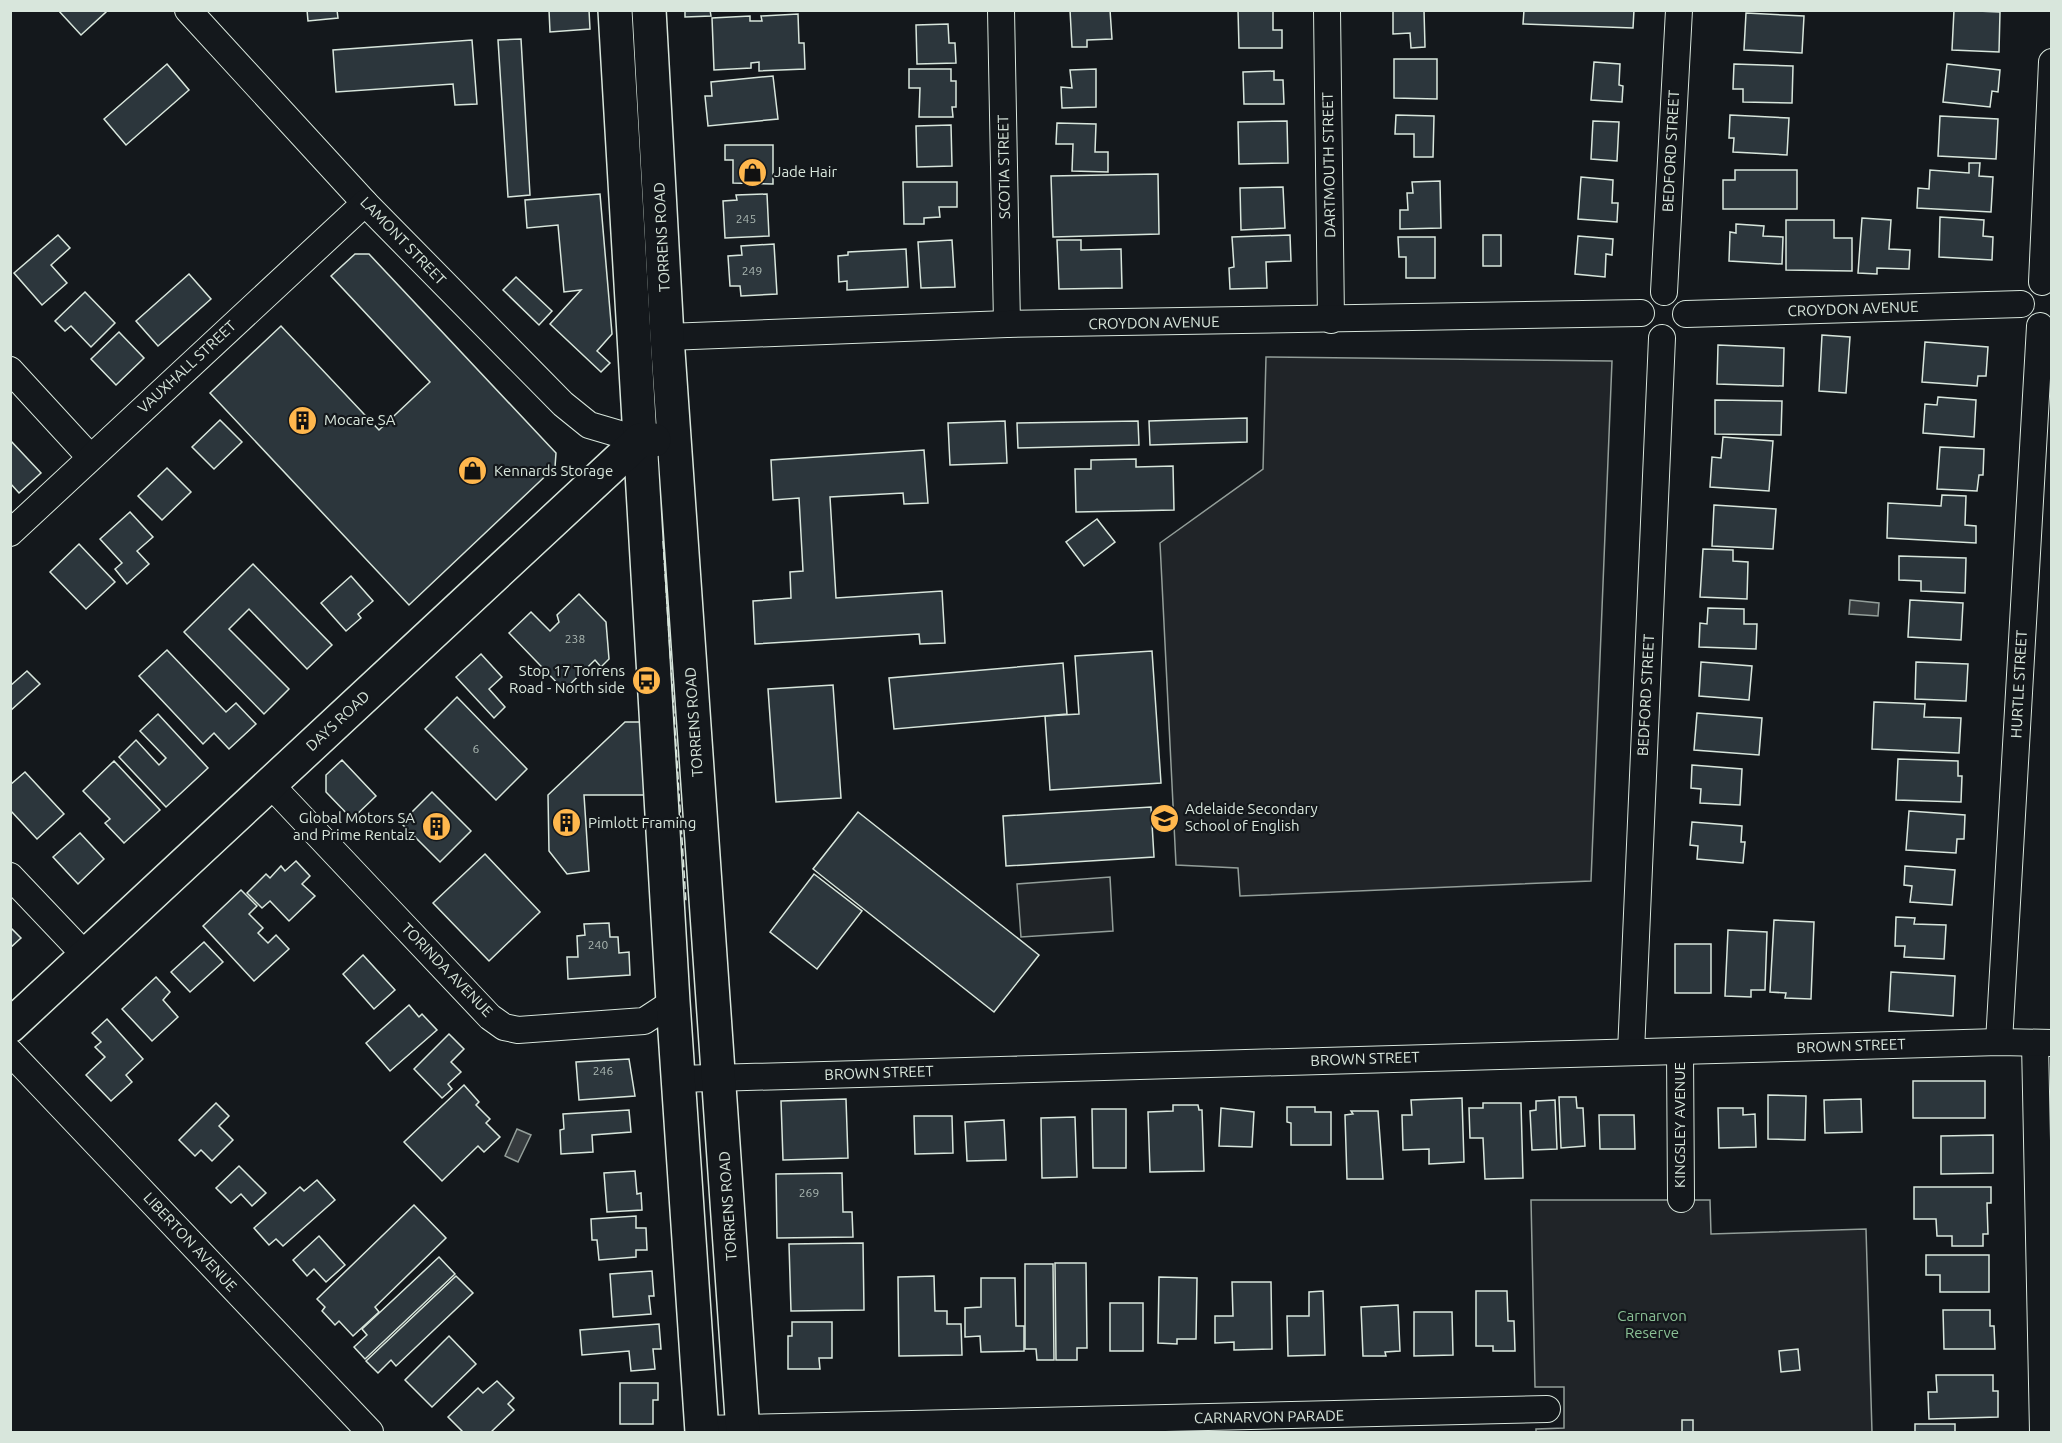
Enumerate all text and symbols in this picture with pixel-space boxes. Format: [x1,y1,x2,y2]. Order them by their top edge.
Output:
street label: BEDFORD STREET [1659,89,1682,212]
street label: DARTMOUTH STREET [1319,91,1338,238]
street label: SCOTIA STREET [994,114,1013,219]
shop icon: Jade Hair [737,156,769,188]
place label: Jade Hair [774,163,837,180]
street label: TORRENS ROAD [650,182,673,292]
street label: LAMONT STREET [357,193,450,289]
house number: 245 [736,212,756,225]
house number: 249 [742,264,762,277]
street label: CROYDON AVENUE [1787,298,1919,319]
street label: CROYDON AVENUE [1088,313,1220,332]
street label: VAUXHALL STREET [134,316,240,416]
building icon: Mocare SA [287,404,319,436]
place label: Mocare SA [324,411,396,428]
shop icon: Kennards Storage [457,455,489,487]
place label: Kennards Storage [494,462,613,479]
street label: HURTLE STREET [2007,629,2030,739]
house number: 238 [565,632,585,645]
street label: BEDFORD STREET [1634,633,1657,756]
place label: Stop 17 Torrens Road - North side [509,662,625,696]
bus stop icon: Stop 17 Torrens Road - North side [630,664,662,696]
street label: TORRENS ROAD [681,667,706,778]
street label: DAYS ROAD [303,687,373,754]
house number: 6 [473,742,480,755]
place label: Adelaide Secondary School of English [1185,800,1318,834]
school or university icon: Adelaide Secondary School of English [1148,802,1180,834]
building icon: Pimlott Framing [551,807,583,839]
place label: Global Motors SA and Prime Rentalz [293,809,415,843]
building icon: Global Motors SA and Prime Rentalz [420,811,452,843]
place label: Pimlott Framing [588,814,696,831]
street label: TORINDA AVENUE [398,919,496,1020]
house number: 240 [588,938,608,951]
street label: BROWN STREET [1796,1035,1906,1056]
street label: BROWN STREET [1310,1048,1420,1069]
street label: BROWN STREET [824,1062,934,1083]
street label: KINGSLEY AVENUE [1671,1062,1688,1188]
house number: 246 [593,1064,613,1077]
street label: TORRENS ROAD [715,1151,740,1262]
house number: 269 [799,1186,819,1199]
street label: LIBERTON AVENUE [140,1189,241,1295]
park label: Carnarvon Reserve [1617,1307,1687,1341]
street label: CARNARVON PARADE [1194,1407,1344,1426]

